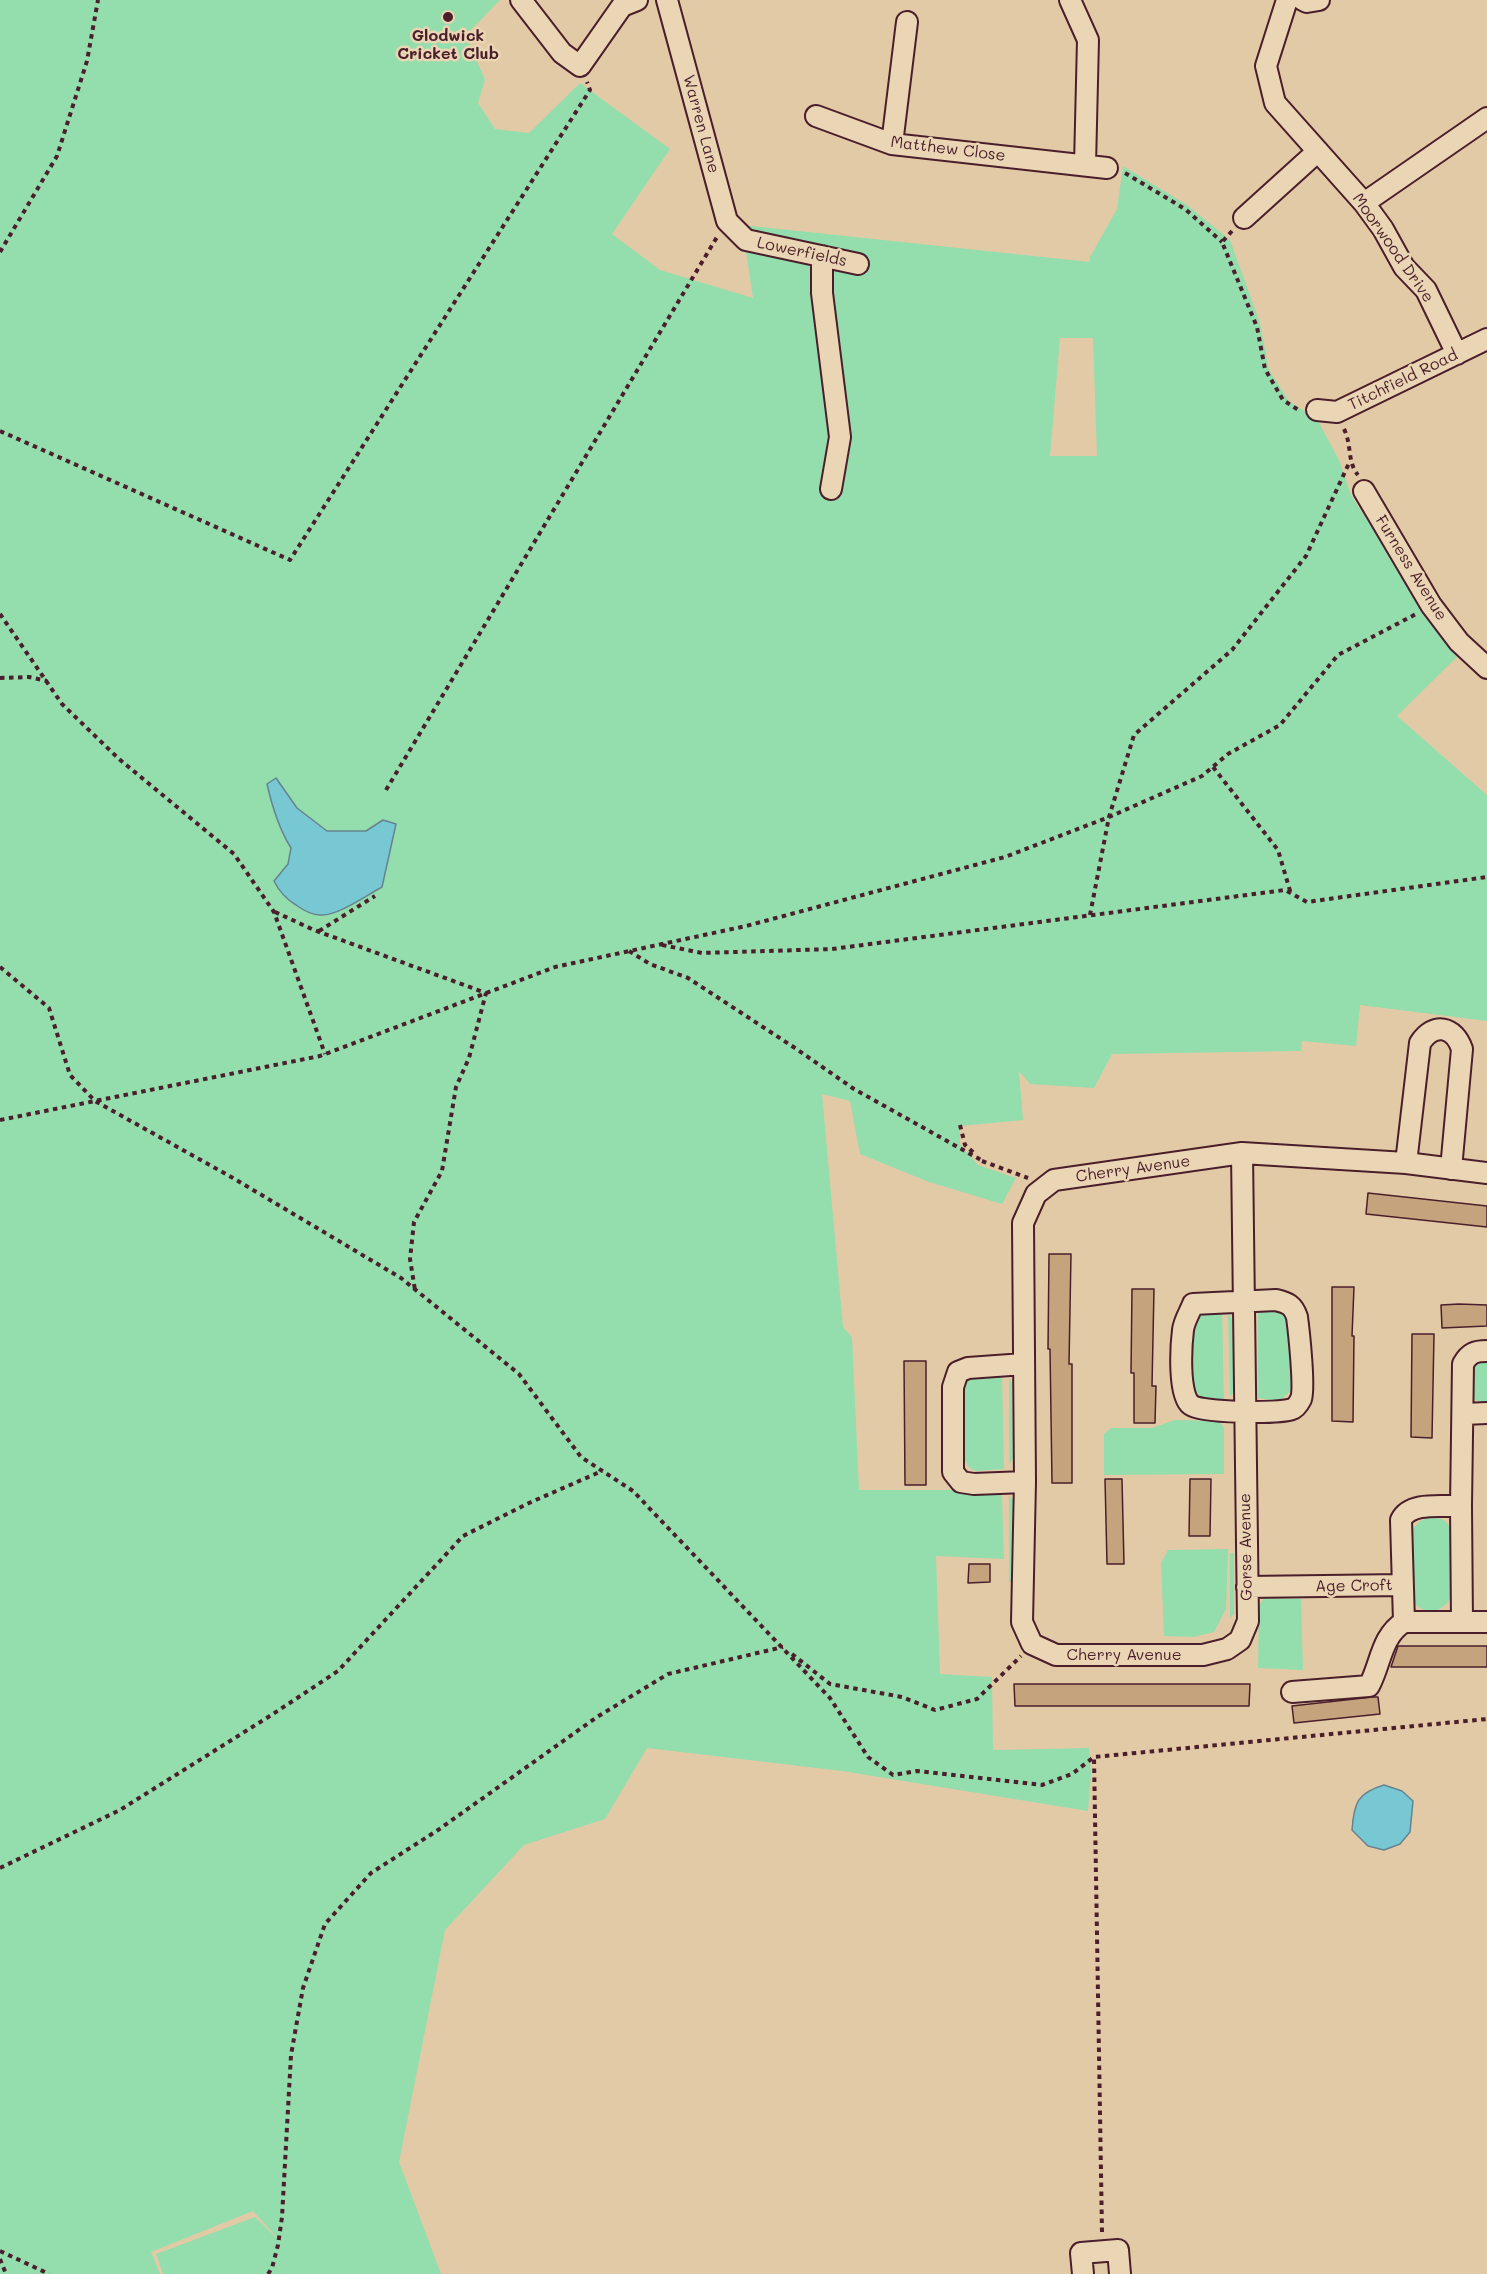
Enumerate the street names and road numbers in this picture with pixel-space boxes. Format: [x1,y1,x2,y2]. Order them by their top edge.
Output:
street label: Warren Lane [679,73,723,175]
street label: Matthew Close [889,132,1007,166]
street label: Moorwood Drive [1348,190,1438,306]
street label: Lowerfields [755,233,849,271]
street label: Titchfield Road [1345,345,1461,415]
street label: Furness Avenue [1371,512,1451,624]
street label: Cherry Avenue [1075,1151,1191,1187]
street label: Gorse Avenue [1235,1493,1257,1601]
street label: Age Croft [1315,1576,1393,1596]
street label: Cherry Avenue [1066,1645,1182,1665]

